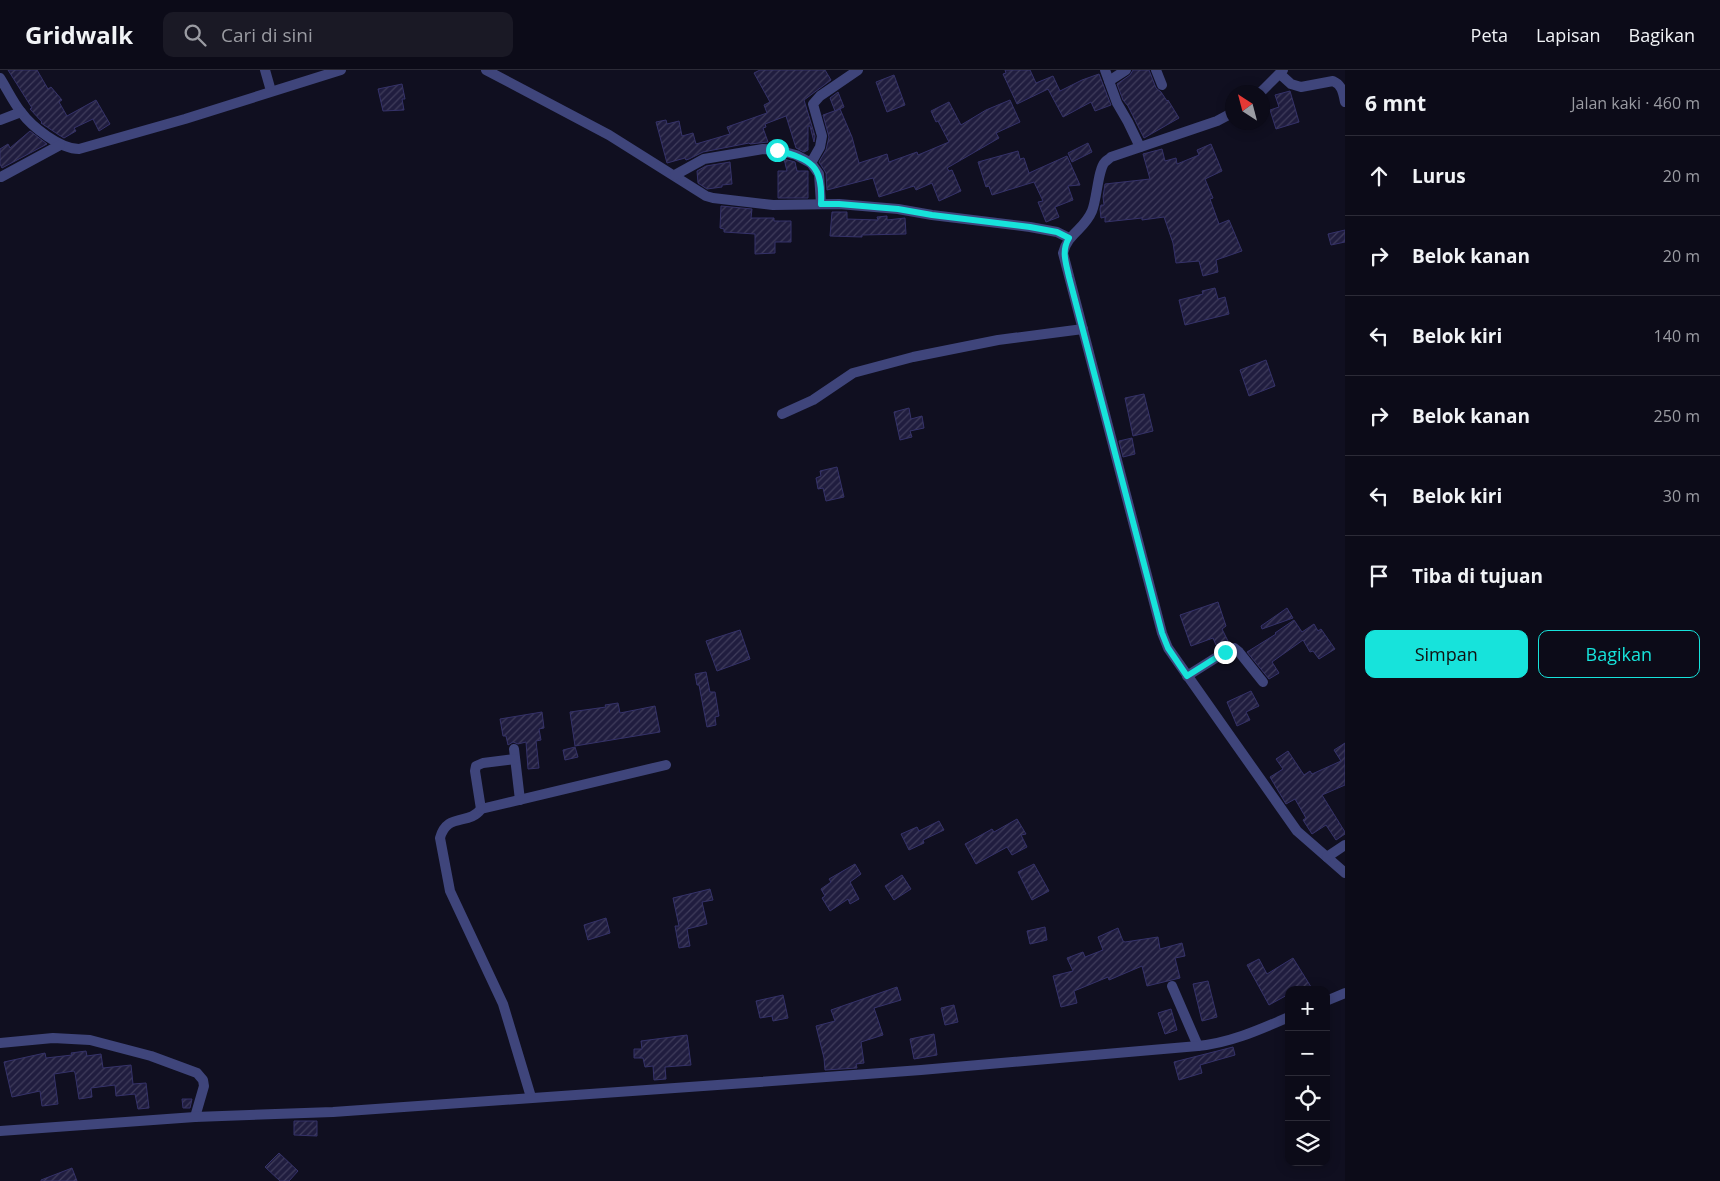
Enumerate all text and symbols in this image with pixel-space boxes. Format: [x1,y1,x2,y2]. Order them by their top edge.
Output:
search box [163,12,513,57]
text: Gridwalk [25,18,133,51]
icon: search [181,21,209,49]
text: Cari di sini [221,22,313,48]
text: Peta [1471,23,1508,47]
text: Lapisan [1536,23,1601,47]
text: Bagikan [1629,23,1695,47]
north arrow [1225,85,1270,130]
text: 6 mnt [1365,89,1426,117]
text: Jalan kaki · 460 m [1571,92,1700,114]
route start [766,139,789,162]
icon: ahead [1365,162,1393,190]
text: Lurus [1412,163,1466,189]
text: 20 m [1663,165,1700,187]
icon: right [1365,242,1393,270]
text: Belok kanan [1412,243,1530,269]
text: 20 m [1663,245,1700,267]
icon: left [1365,322,1393,350]
text: Belok kiri [1412,323,1502,349]
text: 140 m [1654,325,1700,347]
icon: right [1365,402,1393,430]
text: Belok kanan [1412,403,1530,429]
text: 250 m [1654,405,1700,427]
icon: left [1365,482,1393,510]
text: Belok kiri [1412,483,1502,509]
text: 30 m [1663,485,1700,507]
icon: arrive [1365,562,1393,590]
text: Tiba di tujuan [1412,563,1543,589]
button: Simpan [1365,630,1528,678]
button: Bagikan [1538,630,1700,678]
route end [1214,641,1237,664]
map controls [1285,986,1330,1166]
button: + [1285,986,1330,1031]
button: − [1285,1031,1330,1076]
button: locate [1285,1076,1330,1121]
button: layers [1285,1121,1330,1166]

